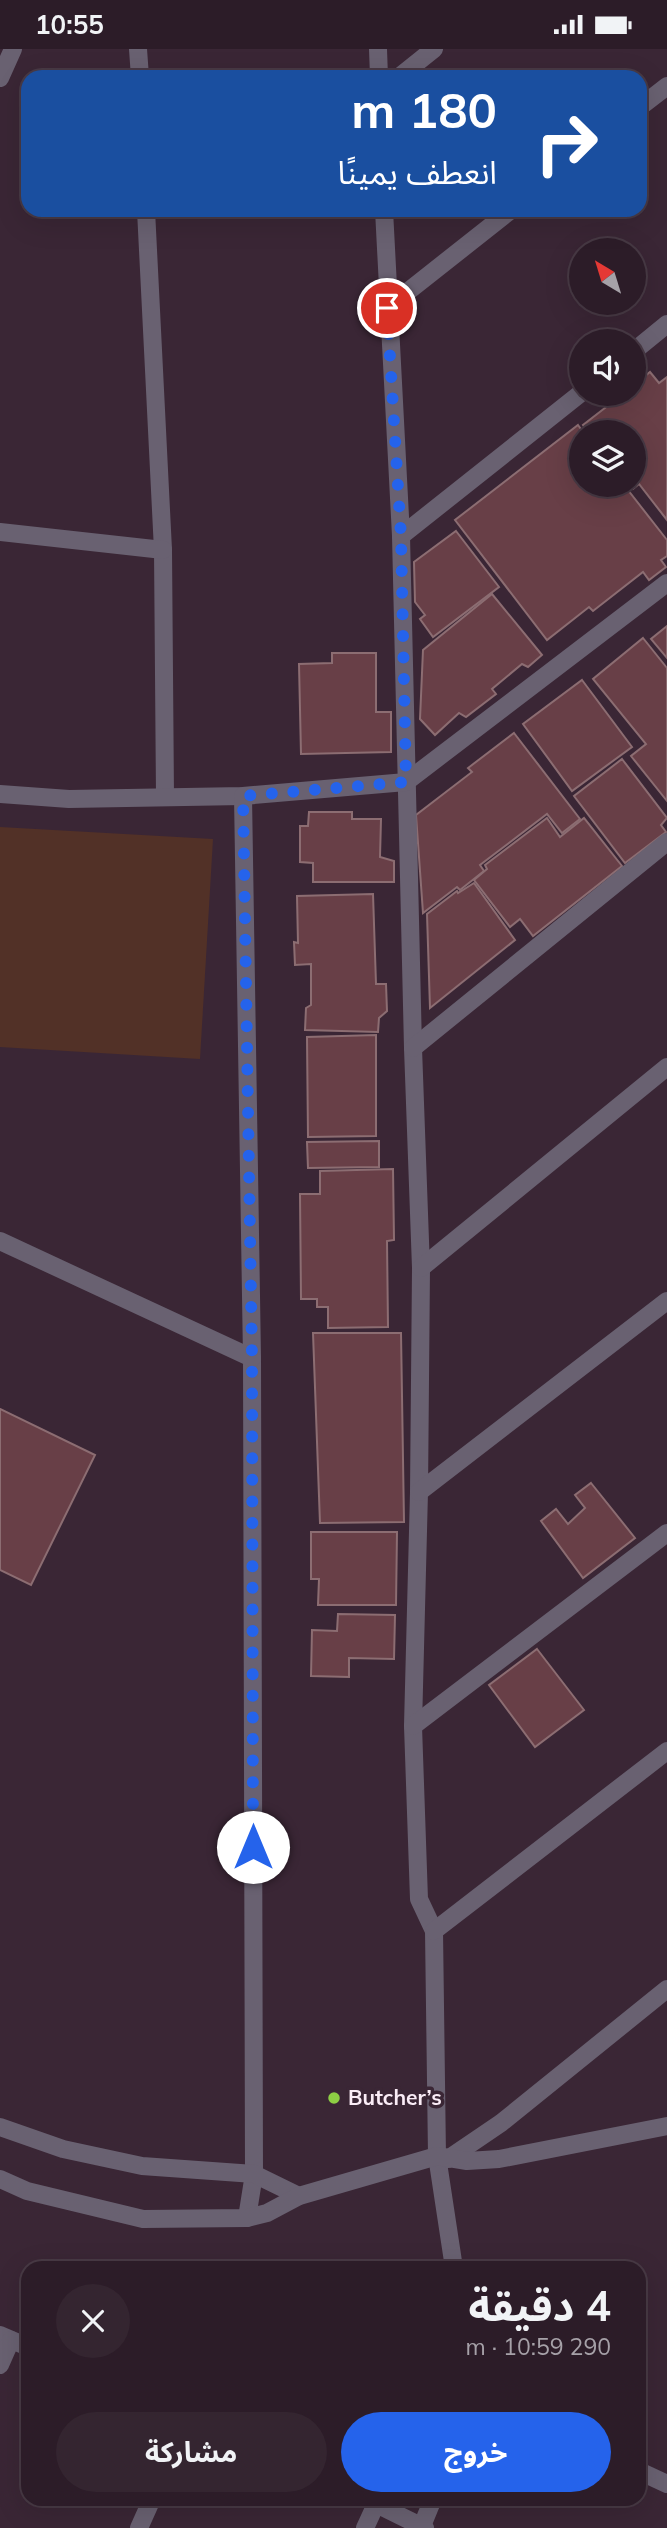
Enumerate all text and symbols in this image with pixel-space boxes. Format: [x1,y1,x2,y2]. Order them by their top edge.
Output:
text: 10:55 [35,8,104,41]
text: 180 m [351,79,497,140]
icon: right [521,98,612,189]
text: انعطف يمينًا [338,152,497,192]
north arrow [569,238,646,315]
map controls [569,238,646,497]
pin [357,278,417,338]
icon: arrive [368,289,406,327]
button: sound [569,329,646,406]
button: layers [569,420,646,497]
position arrow [216,1810,290,1884]
place label: Butcher’s [348,2084,442,2110]
marker: Butcher’s [326,2090,342,2106]
text: 4 دقيقة [469,2279,611,2332]
button: close [56,2284,130,2358]
text: 290 m · 10:59 [466,2332,611,2361]
button: مشاركة [56,2412,327,2492]
button: خروج [341,2412,611,2492]

